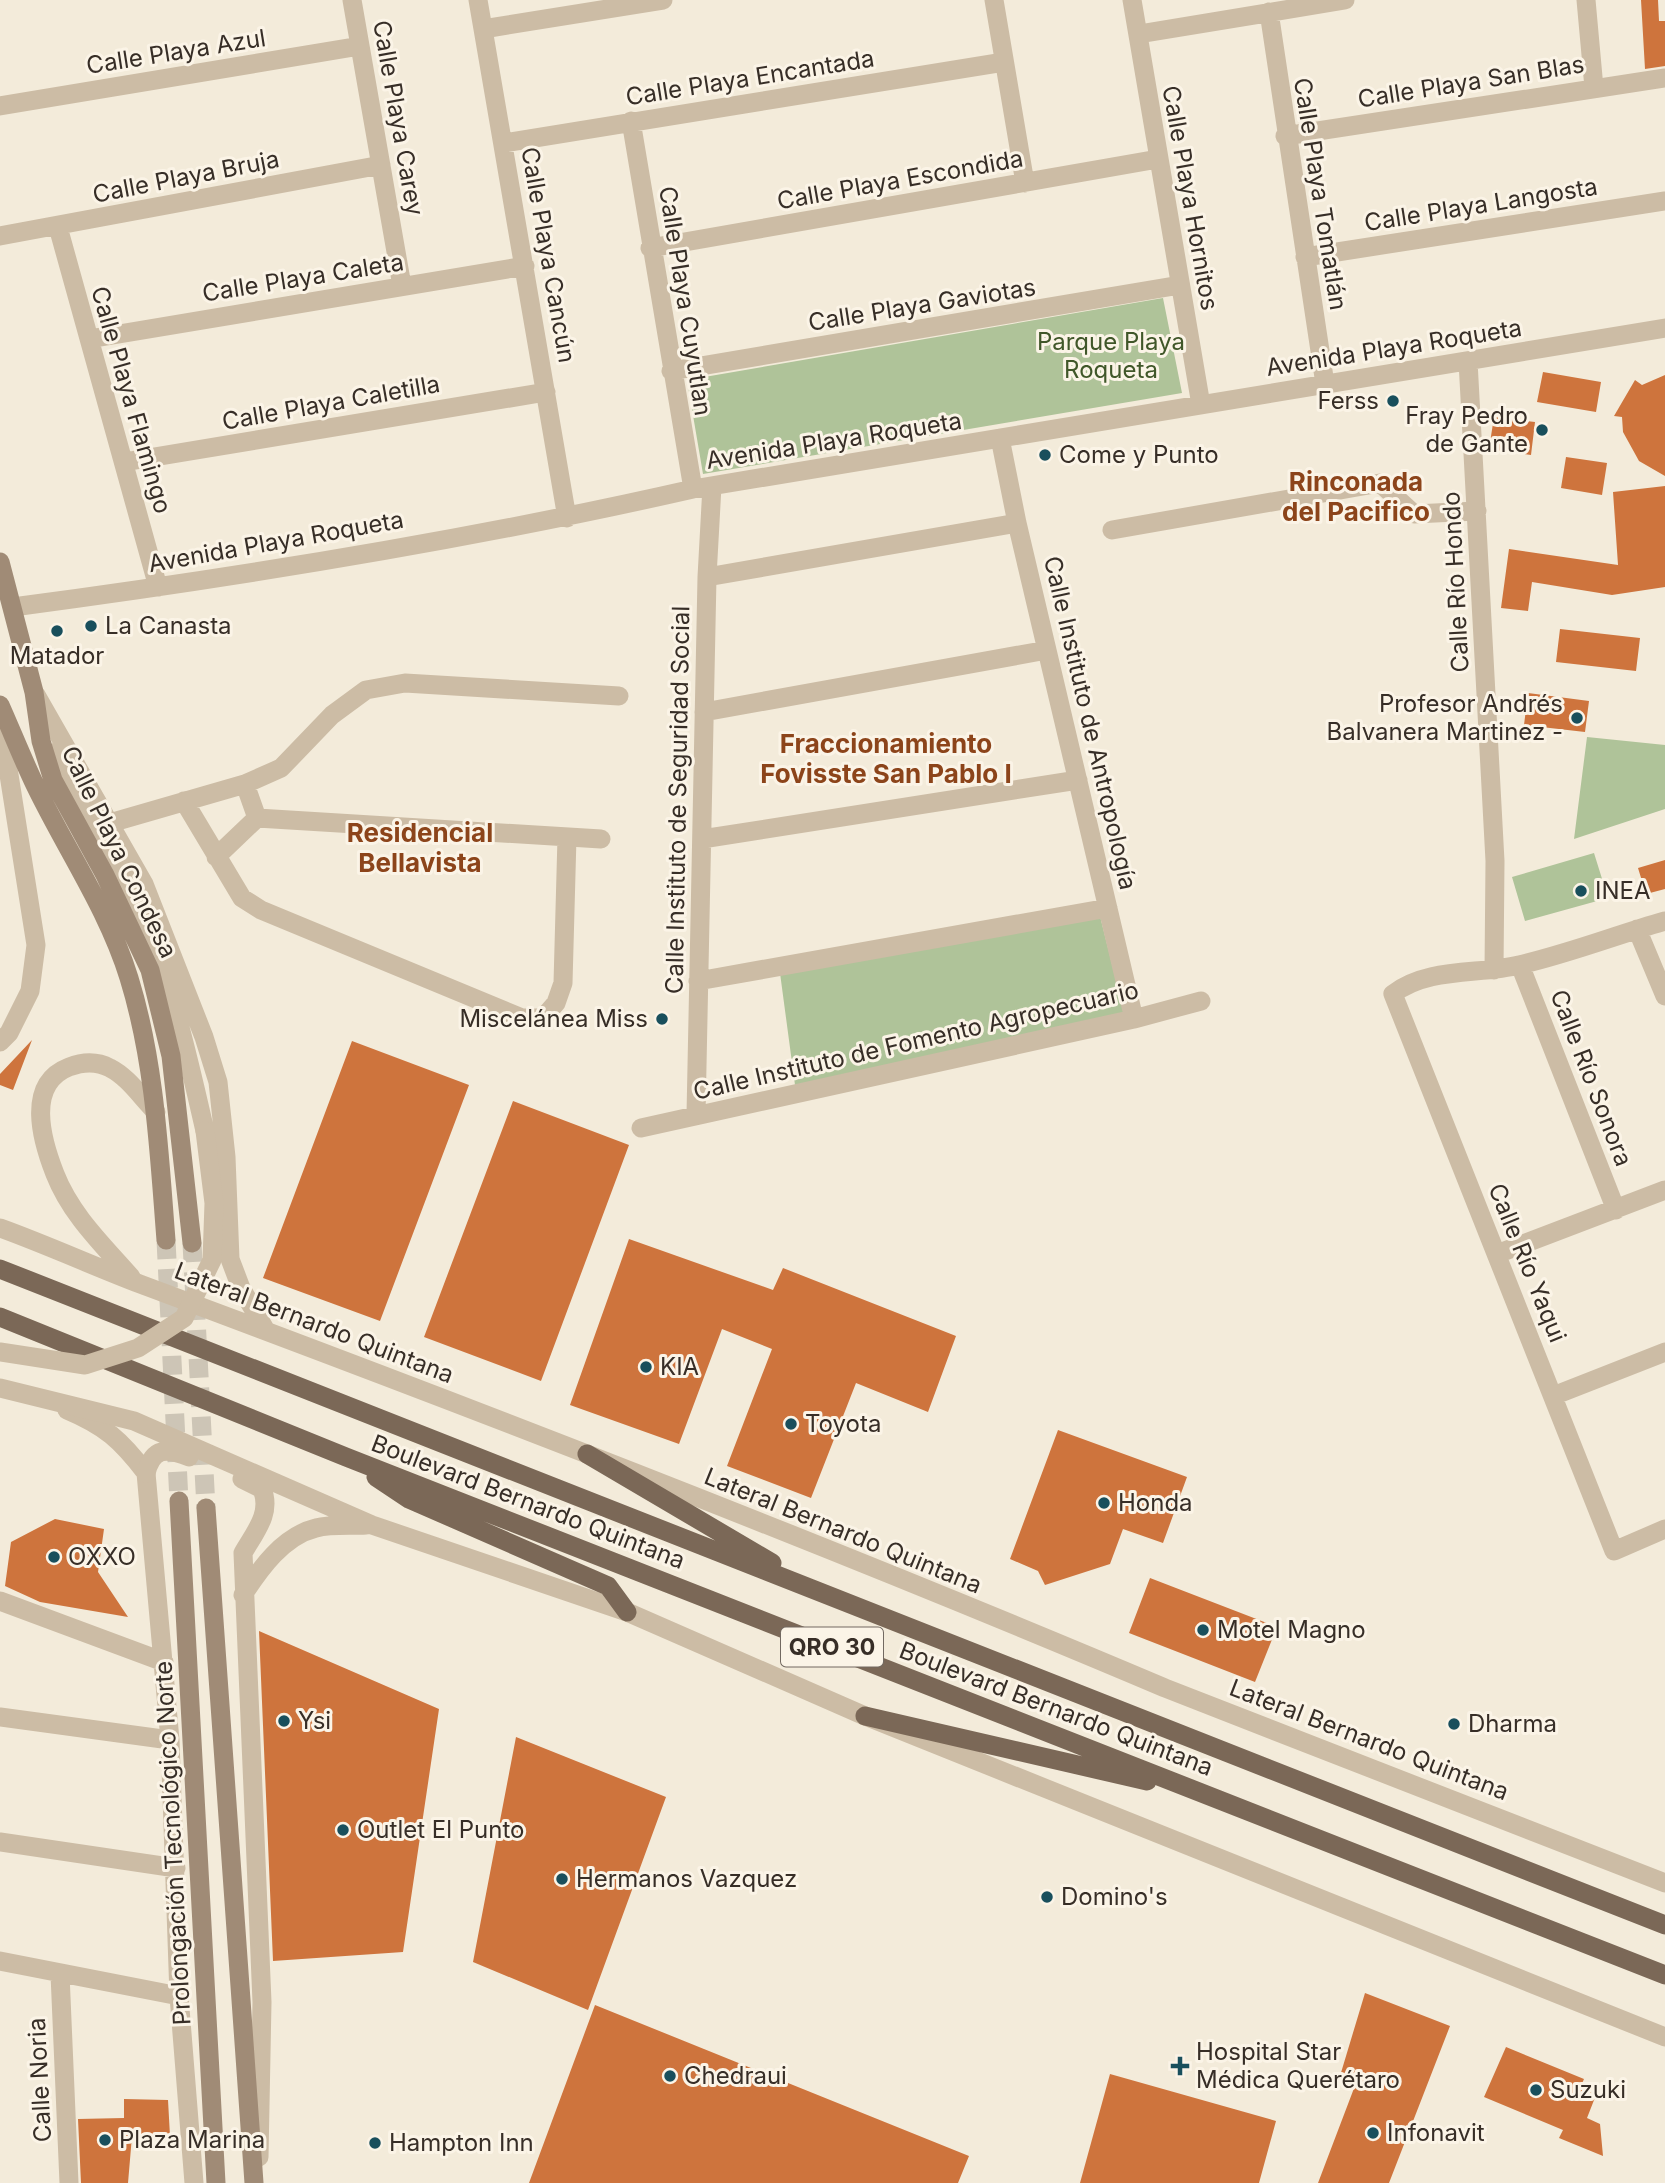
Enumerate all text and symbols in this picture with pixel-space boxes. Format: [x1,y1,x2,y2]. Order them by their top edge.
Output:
street label: Calle Playa Carey [367,18,430,218]
street label: Calle Playa Azul [84,23,268,80]
street label: Calle Playa Encantada [624,44,876,111]
street label: Calle Playa San Blas [1356,49,1586,114]
street label: Calle Playa Tomatlán [1288,76,1353,312]
street label: Calle Playa Hornitos [1156,83,1225,312]
street label: Calle Playa Bruja [90,144,282,209]
street label: Calle Playa Escondida [775,144,1025,215]
street label: Calle Playa Cancún [515,145,582,365]
street label: Calle Playa Langosta [1362,172,1600,237]
street label: Calle Playa Cuyutlan [653,184,718,418]
street label: Calle Playa Caleta [200,247,406,308]
street label: Calle Playa Gaviotas [806,272,1038,337]
street label: Calle Playa Flamingo [85,283,178,517]
street label: Avenida Playa Roqueta [1264,313,1524,382]
park label: Parque Playa Roqueta [1037,327,1185,384]
street label: Calle Playa Caletilla [220,369,442,436]
place label: Ferss [1317,386,1379,415]
marker: Ferss [1385,393,1401,409]
place label: Fray Pedro de Gante [1405,401,1528,458]
street label: Avenida Playa Roqueta [704,406,964,475]
marker: Fray Pedro de Gante [1534,422,1550,438]
place label: Come y Punto [1059,440,1219,469]
marker: Come y Punto [1037,447,1053,463]
district label: Rinconada del Pacifico [1282,466,1430,527]
street label: Calle Río Hondo [1436,491,1475,673]
street label: Avenida Playa Roqueta [146,505,406,578]
street label: Calle Instituto de Antropología [1038,553,1143,893]
street label: Calle Instituto de Seguridad Social [660,606,695,994]
place label: La Canasta [105,611,232,640]
marker: La Canasta [83,618,99,634]
marker: Matador [49,623,65,639]
place label: Matador [10,641,104,670]
place label: Profesor Andrés Balvanera Martinez - [1327,689,1563,746]
marker: Profesor Andrés Balvanera Martinez - [1569,710,1585,726]
district label: Fraccionamiento Fovisste San Pablo I [760,728,1012,789]
street label: Calle Playa Condesa [56,741,183,962]
district label: Residencial Bellavista [347,817,493,878]
place label: INEA [1595,876,1651,905]
marker: INEA [1573,883,1589,899]
street label: Calle Instituto de Fomento Agropecuario [690,975,1141,1106]
street label: Calle Río Sonora [1544,985,1638,1170]
place label: Miscelánea Miss [459,1004,648,1033]
marker: Miscelánea Miss [654,1011,670,1027]
street label: Calle Río Yaqui [1482,1179,1572,1346]
street label: Lateral Bernardo Quintana [171,1256,458,1389]
place label: KIA [660,1352,699,1381]
marker: KIA [638,1359,654,1375]
place label: Toyota [805,1409,881,1438]
marker: Toyota [783,1416,799,1432]
street label: Boulevard Bernardo Quintana [367,1428,689,1575]
street label: Lateral Bernardo Quintana [700,1462,986,1600]
place label: Honda [1118,1488,1193,1517]
marker: Honda [1096,1495,1112,1511]
place label: OXXO [68,1542,136,1571]
marker: OXXO [46,1549,62,1565]
place label: Motel Magno [1217,1615,1366,1644]
marker: Motel Magno [1195,1622,1211,1638]
road number: QRO 30 [781,1628,883,1666]
street label: Boulevard Bernardo Quintana [895,1635,1217,1782]
street label: Prolongación Tecnológico Norte [148,1660,197,2026]
street label: Lateral Bernardo Quintana [1226,1673,1513,1806]
place label: Ysi [298,1706,331,1735]
place label: Dharma [1468,1709,1557,1738]
marker: Ysi [276,1713,292,1729]
marker: Dharma [1446,1716,1462,1732]
place label: Outlet El Punto [357,1815,525,1844]
marker: Outlet El Punto [335,1822,351,1838]
place label: Hermanos Vazquez [576,1864,797,1893]
marker: Hermanos Vazquez [554,1871,570,1887]
place label: Domino's [1061,1882,1168,1911]
marker: Domino's [1039,1889,1055,1905]
street label: Calle Noria [22,2017,57,2143]
place label: Hospital Star Médica Querétaro [1196,2037,1400,2094]
marker: Hospital Star Médica Querétaro [1170,2056,1190,2076]
place label: Chedraui [684,2061,787,2090]
marker: Chedraui [662,2068,678,2084]
place label: Suzuki [1550,2075,1626,2104]
marker: Suzuki [1528,2082,1544,2098]
place label: Infonavit [1387,2118,1485,2147]
place label: Plaza Marina [119,2125,265,2154]
marker: Infonavit [1365,2125,1381,2141]
place label: Hampton Inn [389,2128,534,2157]
marker: Plaza Marina [97,2132,113,2148]
marker: Hampton Inn [367,2135,383,2151]

